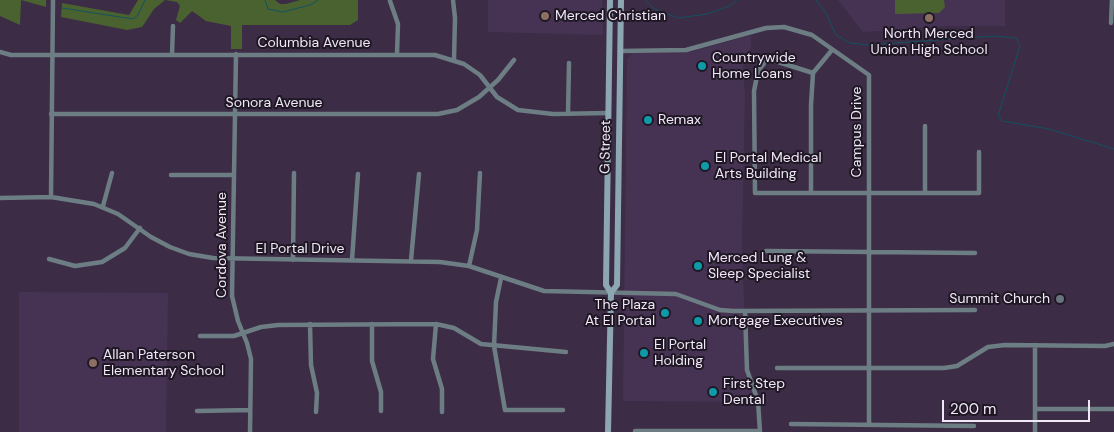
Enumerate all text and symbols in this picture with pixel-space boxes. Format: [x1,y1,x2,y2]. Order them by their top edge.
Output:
place label: Merced Christian [555,8,666,24]
marker: Merced Christian [539,10,551,22]
marker: North Merced Union High School [923,12,935,24]
place label: North Merced Union High School [870,26,988,58]
street label: Columbia Avenue [258,35,370,51]
place label: Countrywide Home Loans [712,50,796,82]
marker: Countrywide Home Loans [696,60,708,72]
street label: Campus Drive [849,87,865,177]
street label: Sonora Avenue [226,95,322,111]
place label: Remax [658,112,701,128]
marker: Remax [642,114,654,126]
street label: G Street [597,120,615,174]
place label: El Portal Medical Arts Building [715,150,822,182]
marker: El Portal Medical Arts Building [699,160,711,172]
street label: Cordova Avenue [214,192,230,298]
street label: El Portal Drive [255,241,345,257]
place label: Merced Lung & Sleep Specialist [708,250,810,282]
marker: Merced Lung & Sleep Specialist [692,260,704,272]
place label: Summit Church [949,291,1050,307]
marker: Summit Church [1054,293,1066,305]
place label: The Plaza At El Portal [585,297,655,330]
marker: The Plaza At El Portal [659,307,671,319]
place label: Mortgage Executives [708,313,843,329]
marker: Mortgage Executives [692,315,704,327]
place label: El Portal Holding [654,337,706,370]
place label: Allan Paterson Elementary School [103,347,224,380]
marker: El Portal Holding [638,347,650,359]
marker: Allan Paterson Elementary School [87,357,99,369]
place label: First Step Dental [723,376,785,408]
marker: First Step Dental [707,386,719,398]
scale bar [944,390,1092,422]
text: 200 m [950,399,996,419]

